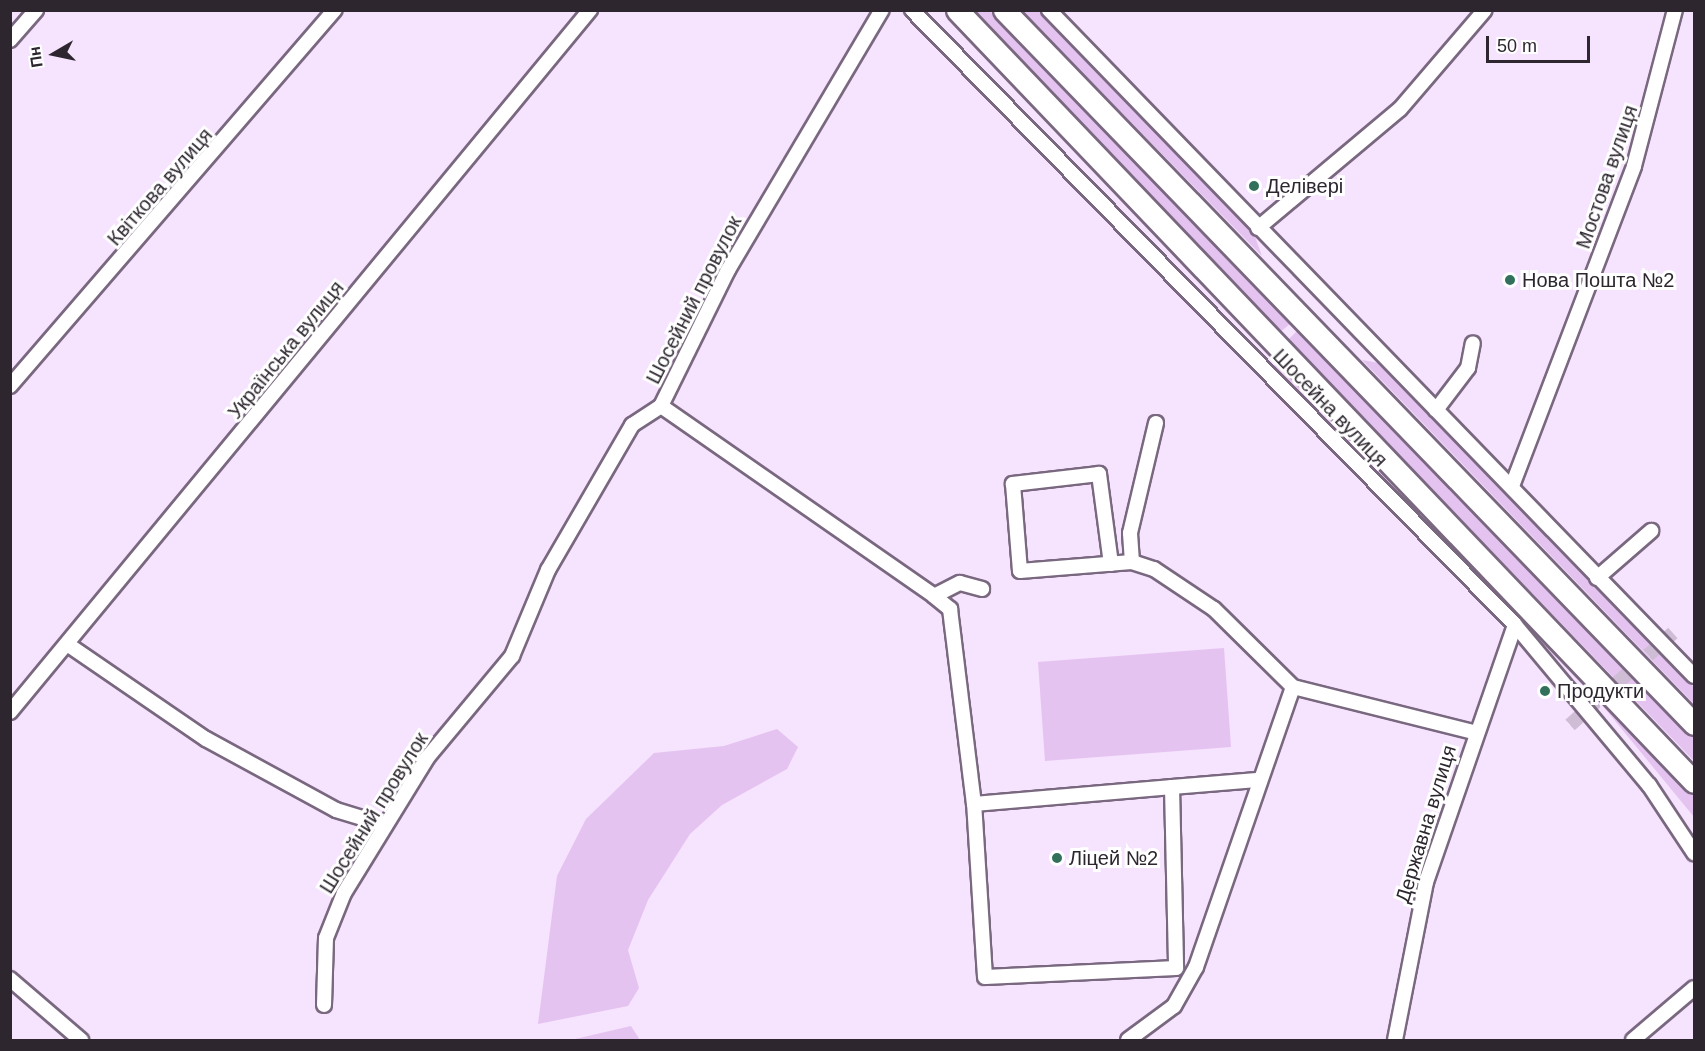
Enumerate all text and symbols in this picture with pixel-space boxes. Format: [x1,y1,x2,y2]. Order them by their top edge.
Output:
north arrow [24,24,84,84]
scale bar [1489,24,1592,62]
text: 50 m [1497,36,1537,56]
text: Пн [26,45,46,69]
street label: Мостова вулиця [1571,102,1643,252]
street label: Квіткова вулиця [102,123,218,251]
place label: Делівері [1266,174,1343,198]
marker: Делівері [1247,179,1261,193]
street label: Шосейний провулок [641,212,747,388]
place label: Нова Пошта №2 [1522,268,1674,292]
marker: Нова Пошта №2 [1503,273,1517,287]
street label: Українська вулиця [223,276,349,424]
street label: Шосейна вулиця [1268,344,1392,472]
place label: Продукти [1557,679,1644,703]
marker: Продукти [1538,684,1552,698]
street label: Шосейний провулок [315,728,433,898]
street label: Державна вулиця [1391,742,1461,906]
place label: Ліцей №2 [1069,846,1158,870]
marker: Ліцей №2 [1050,851,1064,865]

